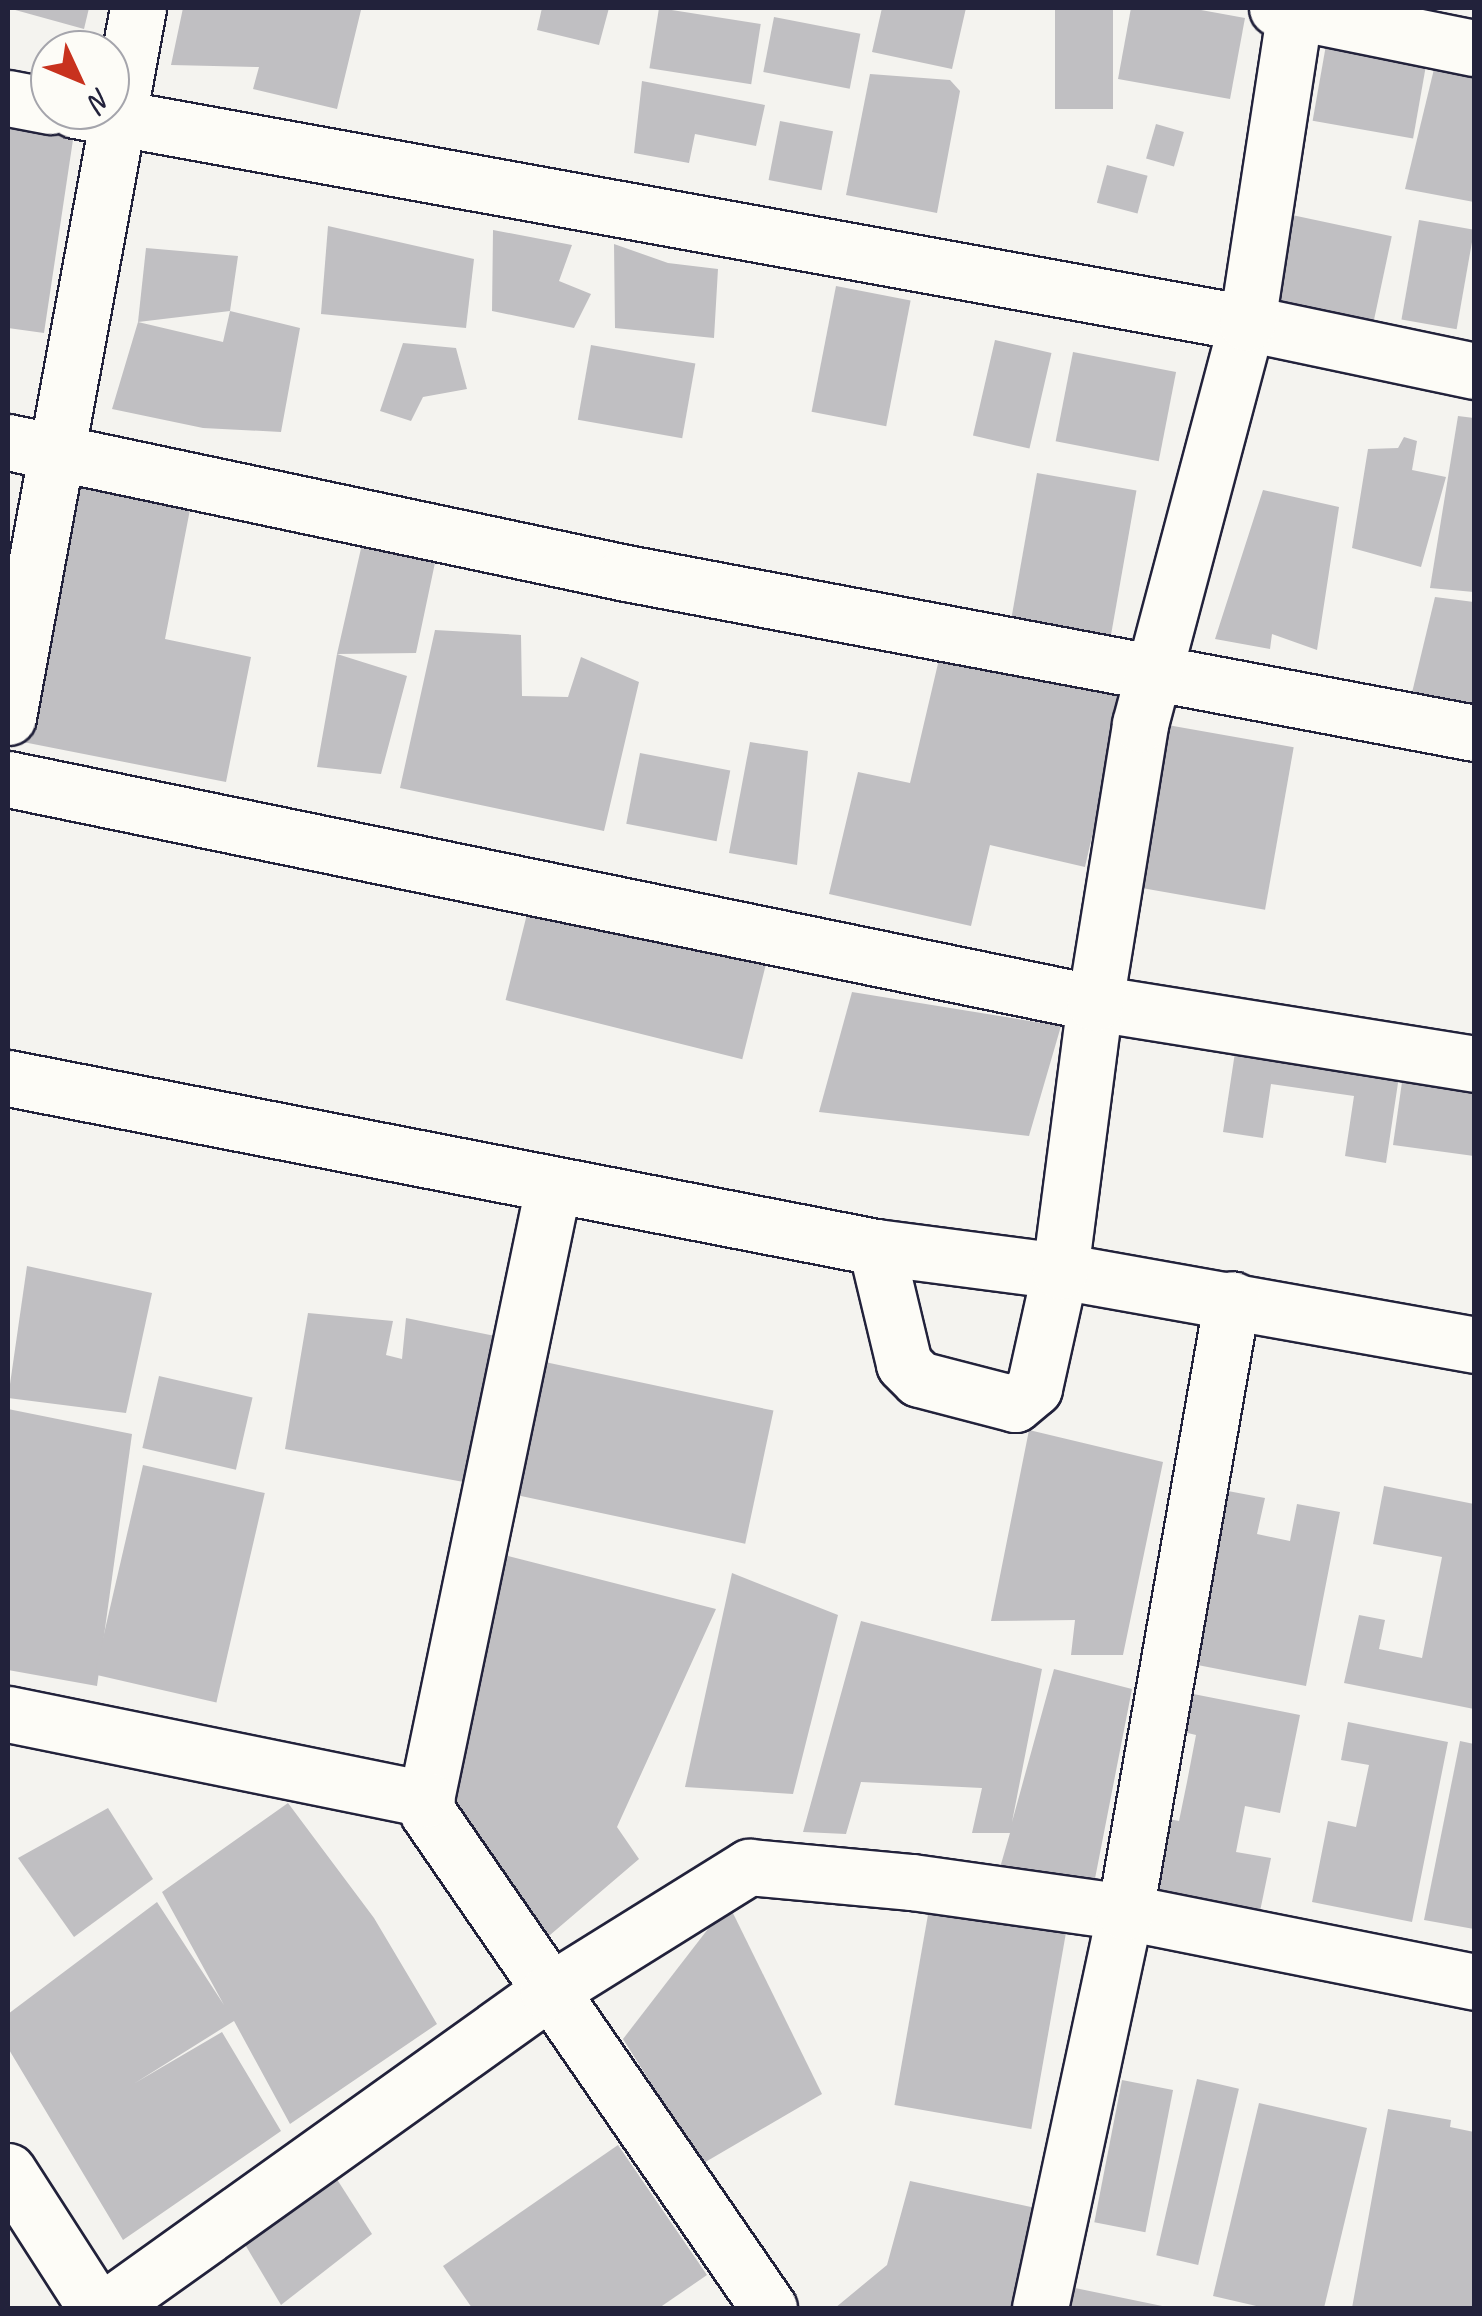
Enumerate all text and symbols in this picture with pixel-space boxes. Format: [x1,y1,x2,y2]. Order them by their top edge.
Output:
north arrow [30,30,130,130]
text: N [82,81,119,118]

